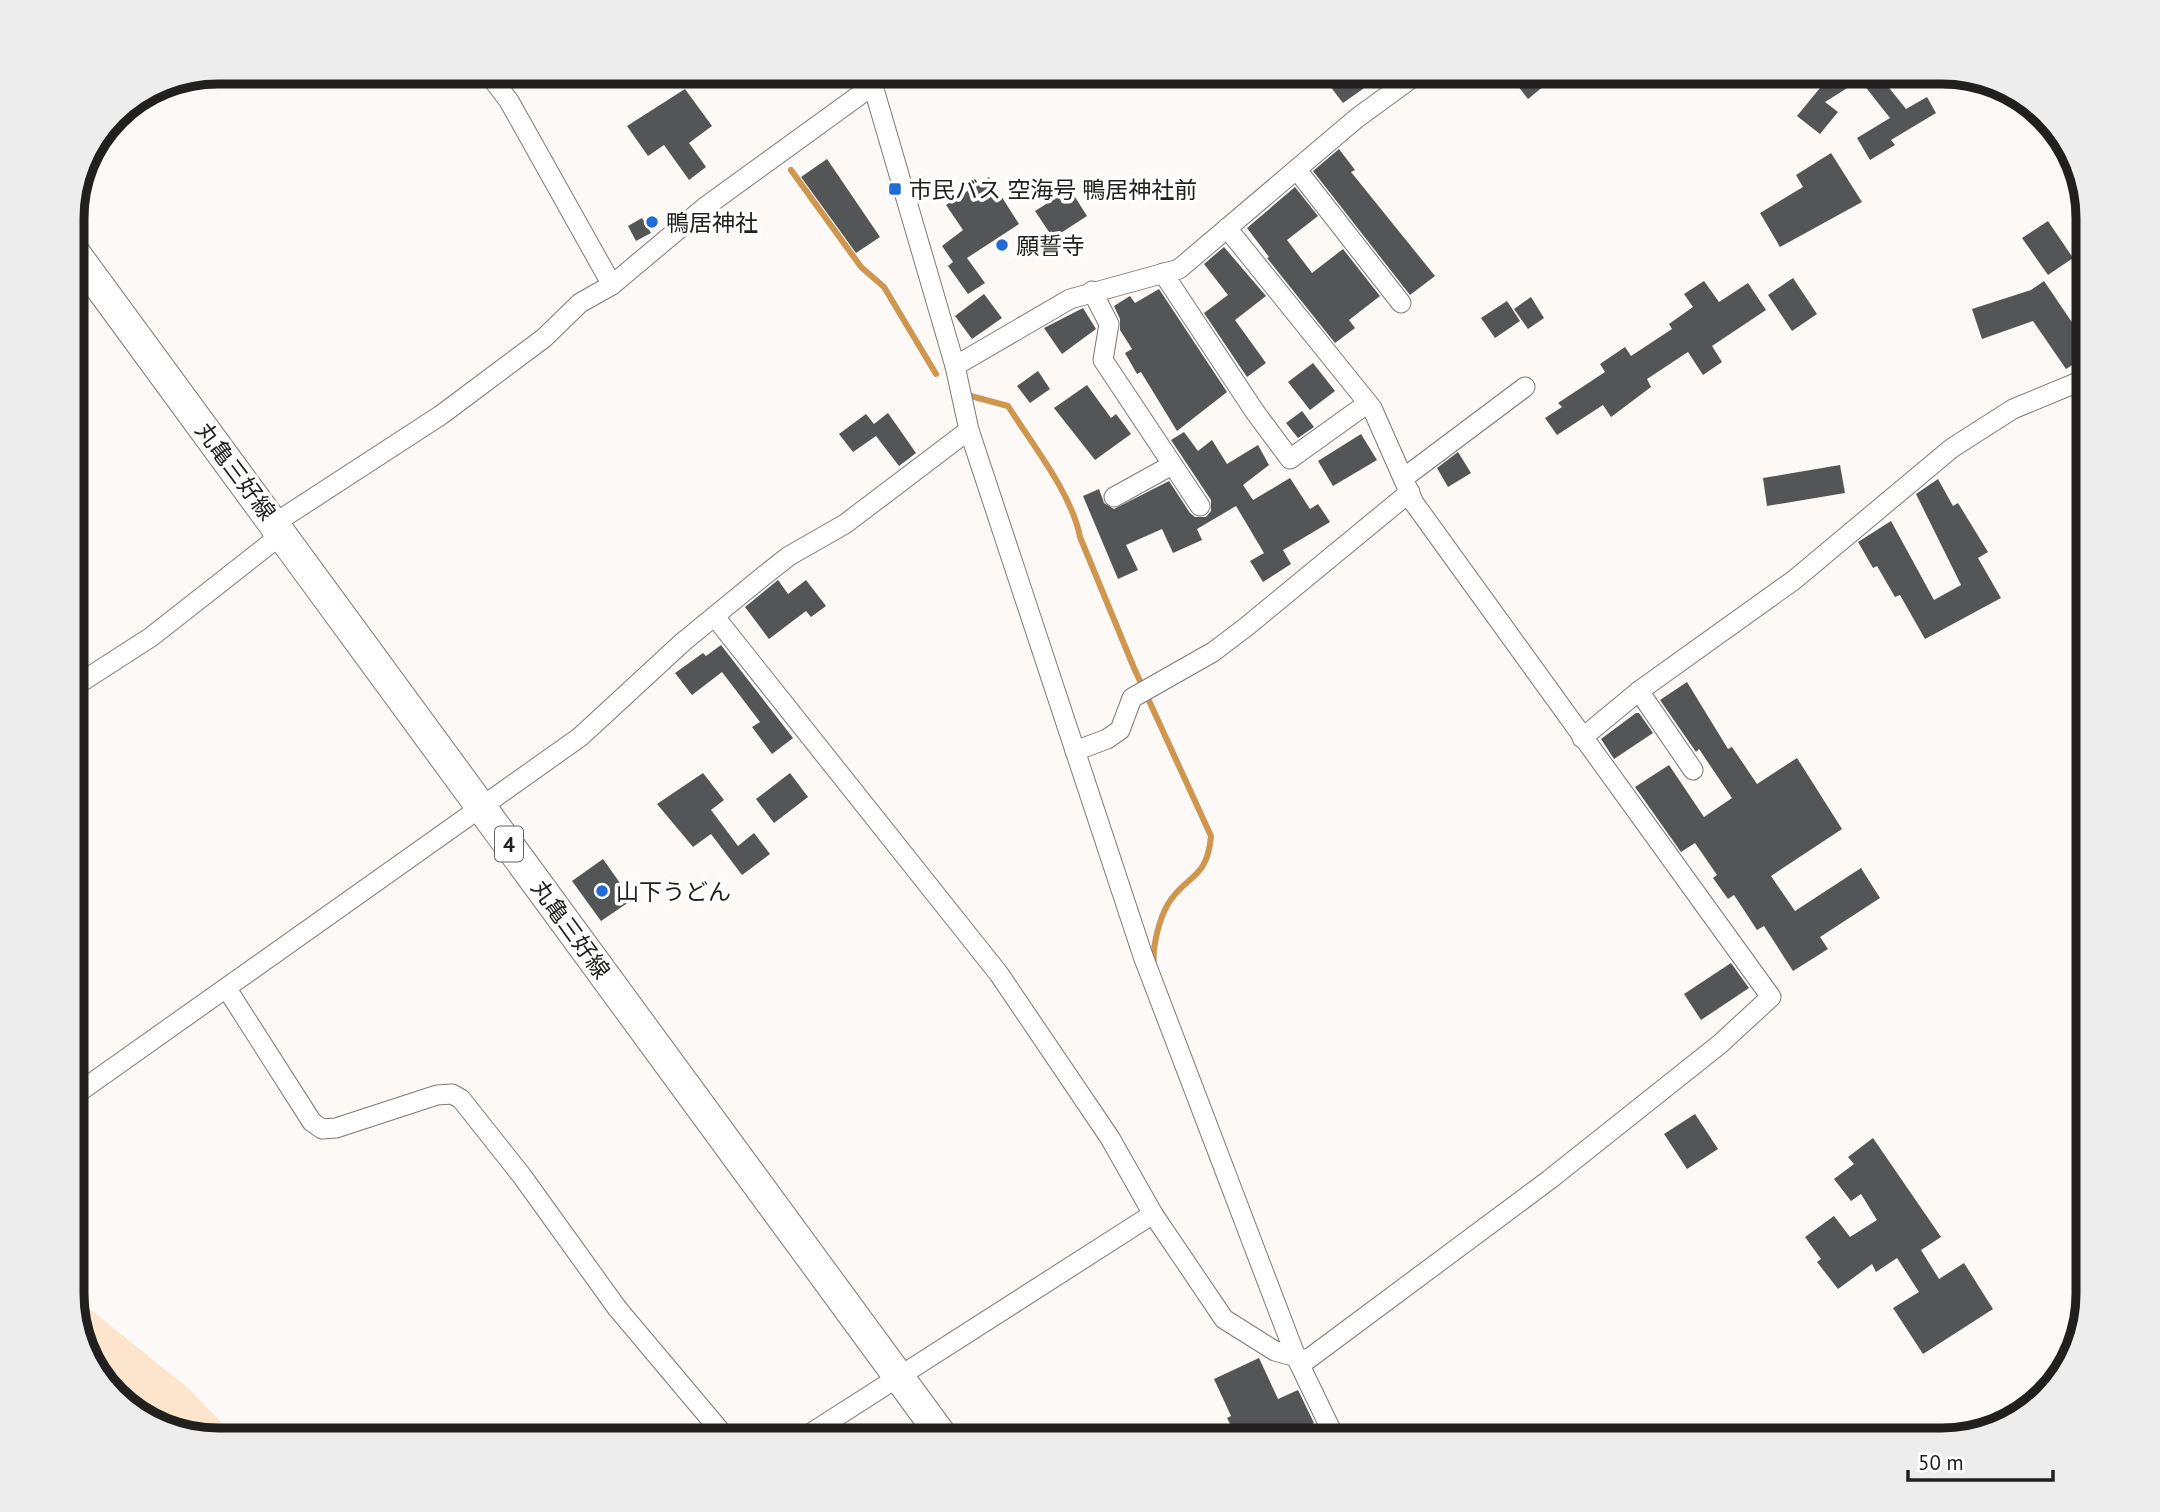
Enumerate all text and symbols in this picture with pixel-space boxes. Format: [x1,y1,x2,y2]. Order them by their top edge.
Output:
place label: 市民バス 空海号 鴨居神社前 [909,175,1197,204]
marker: 市民バス 空海号 鴨居神社前 [887,181,903,197]
place label: 鴨居神社 [666,208,758,237]
marker: 鴨居神社 [644,214,660,230]
place label: 願誓寺 [1016,231,1085,260]
marker: 願誓寺 [994,237,1010,253]
street label: 丸亀三好線 [190,416,282,526]
road number: 4 [495,826,523,862]
street label: 丸亀三好線 [525,874,617,984]
place label: 山下うどん [616,877,731,906]
marker: 山下うどん [594,883,610,899]
scale bar [1908,1438,2053,1482]
text: 50 m [1918,1449,1964,1476]

